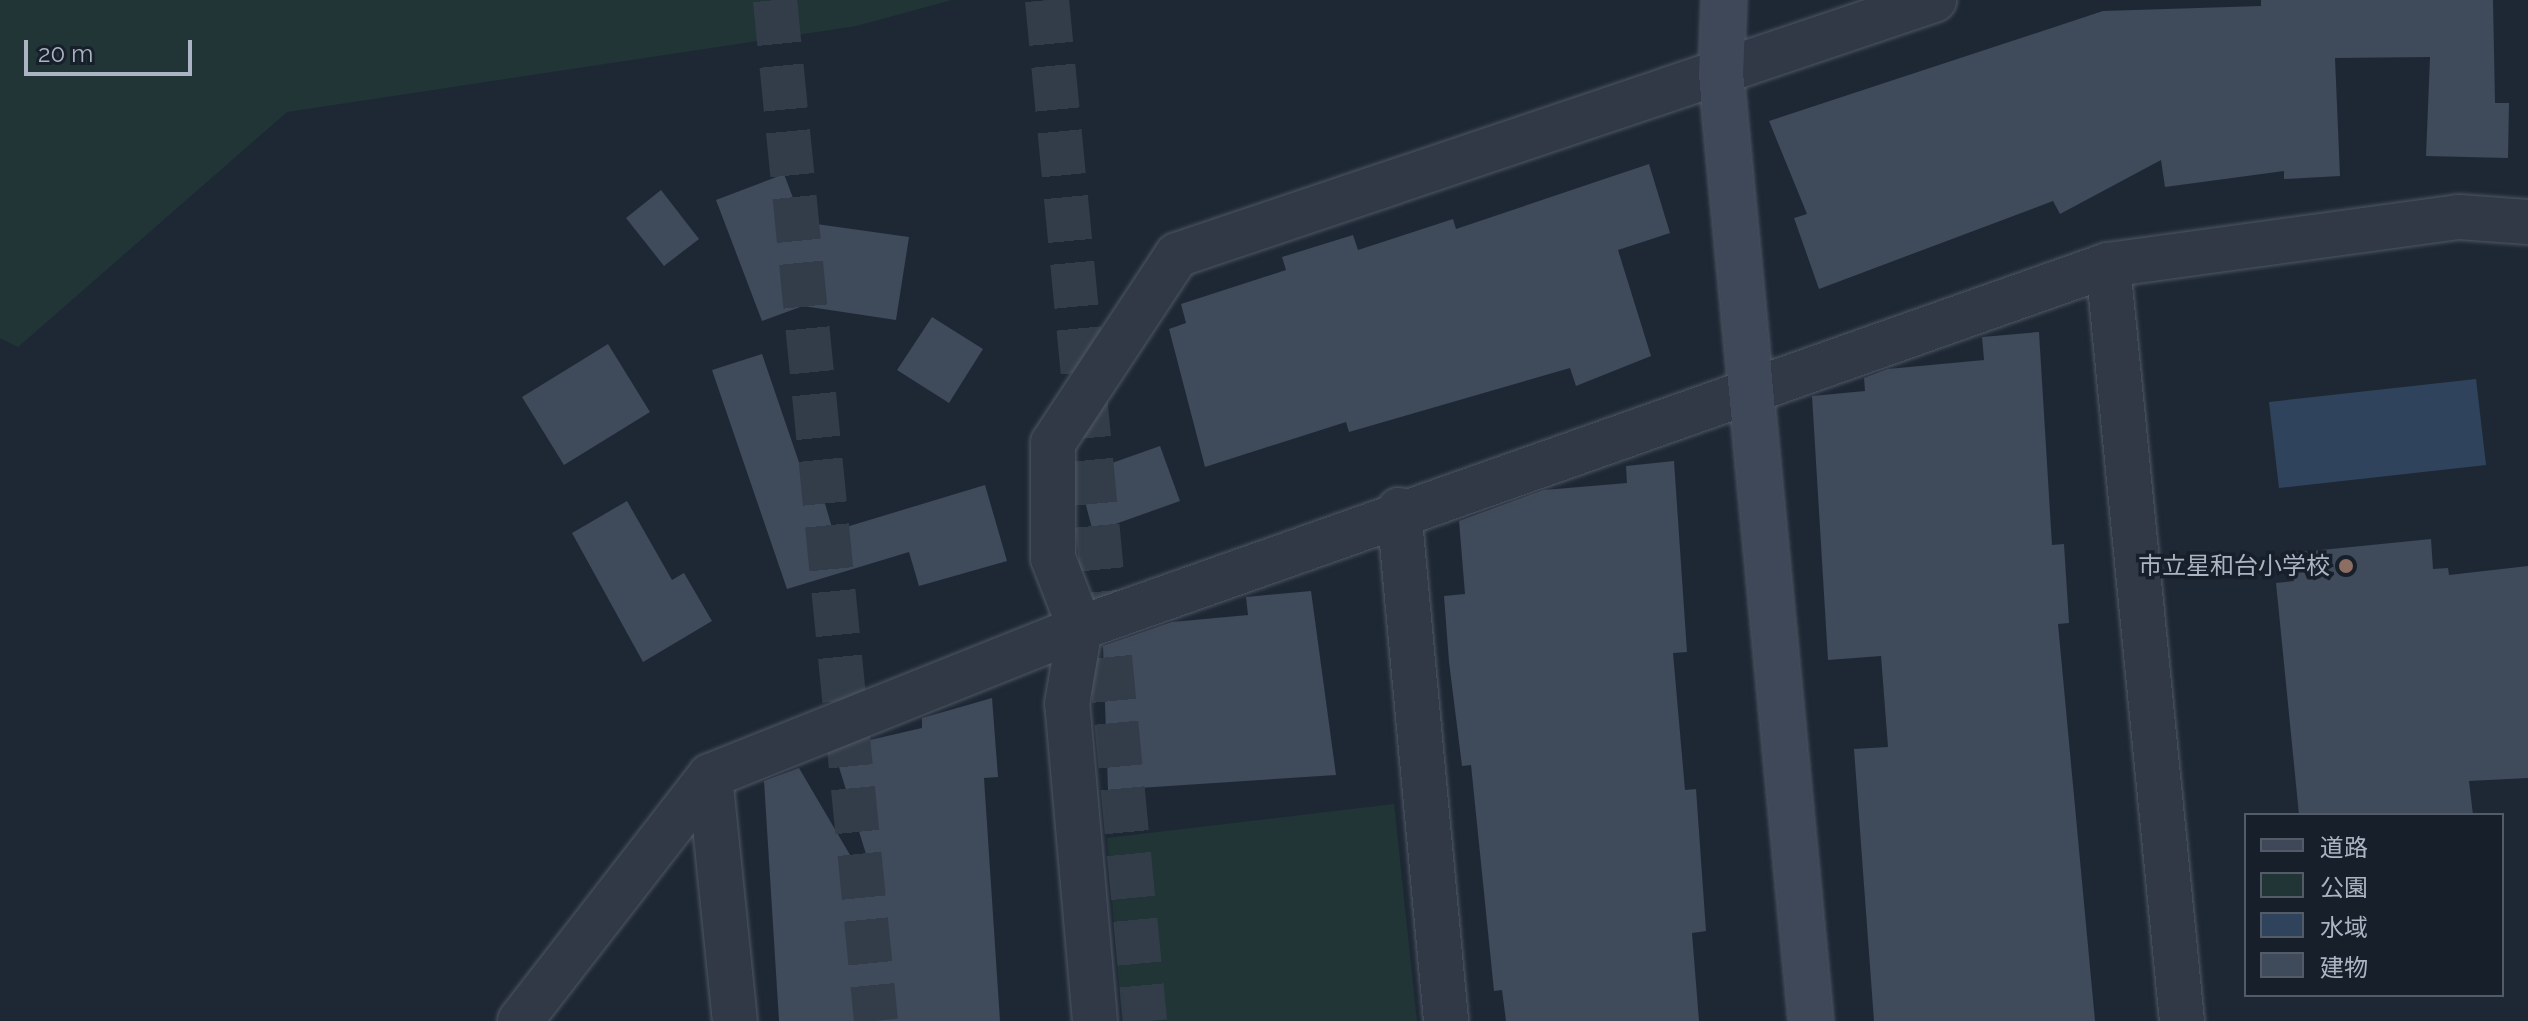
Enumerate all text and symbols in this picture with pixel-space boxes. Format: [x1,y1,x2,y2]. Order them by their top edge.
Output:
scale bar [28,24,196,74]
text: 20 m [38,39,93,68]
place label: 市立星和台小学校 [2138,552,2330,580]
marker: 市立星和台小学校 [2337,557,2355,575]
legend [2244,813,2504,997]
text: 道路 [2320,833,2368,862]
text: 公園 [2320,873,2368,902]
text: 水域 [2320,913,2368,942]
text: 建物 [2320,953,2368,982]

